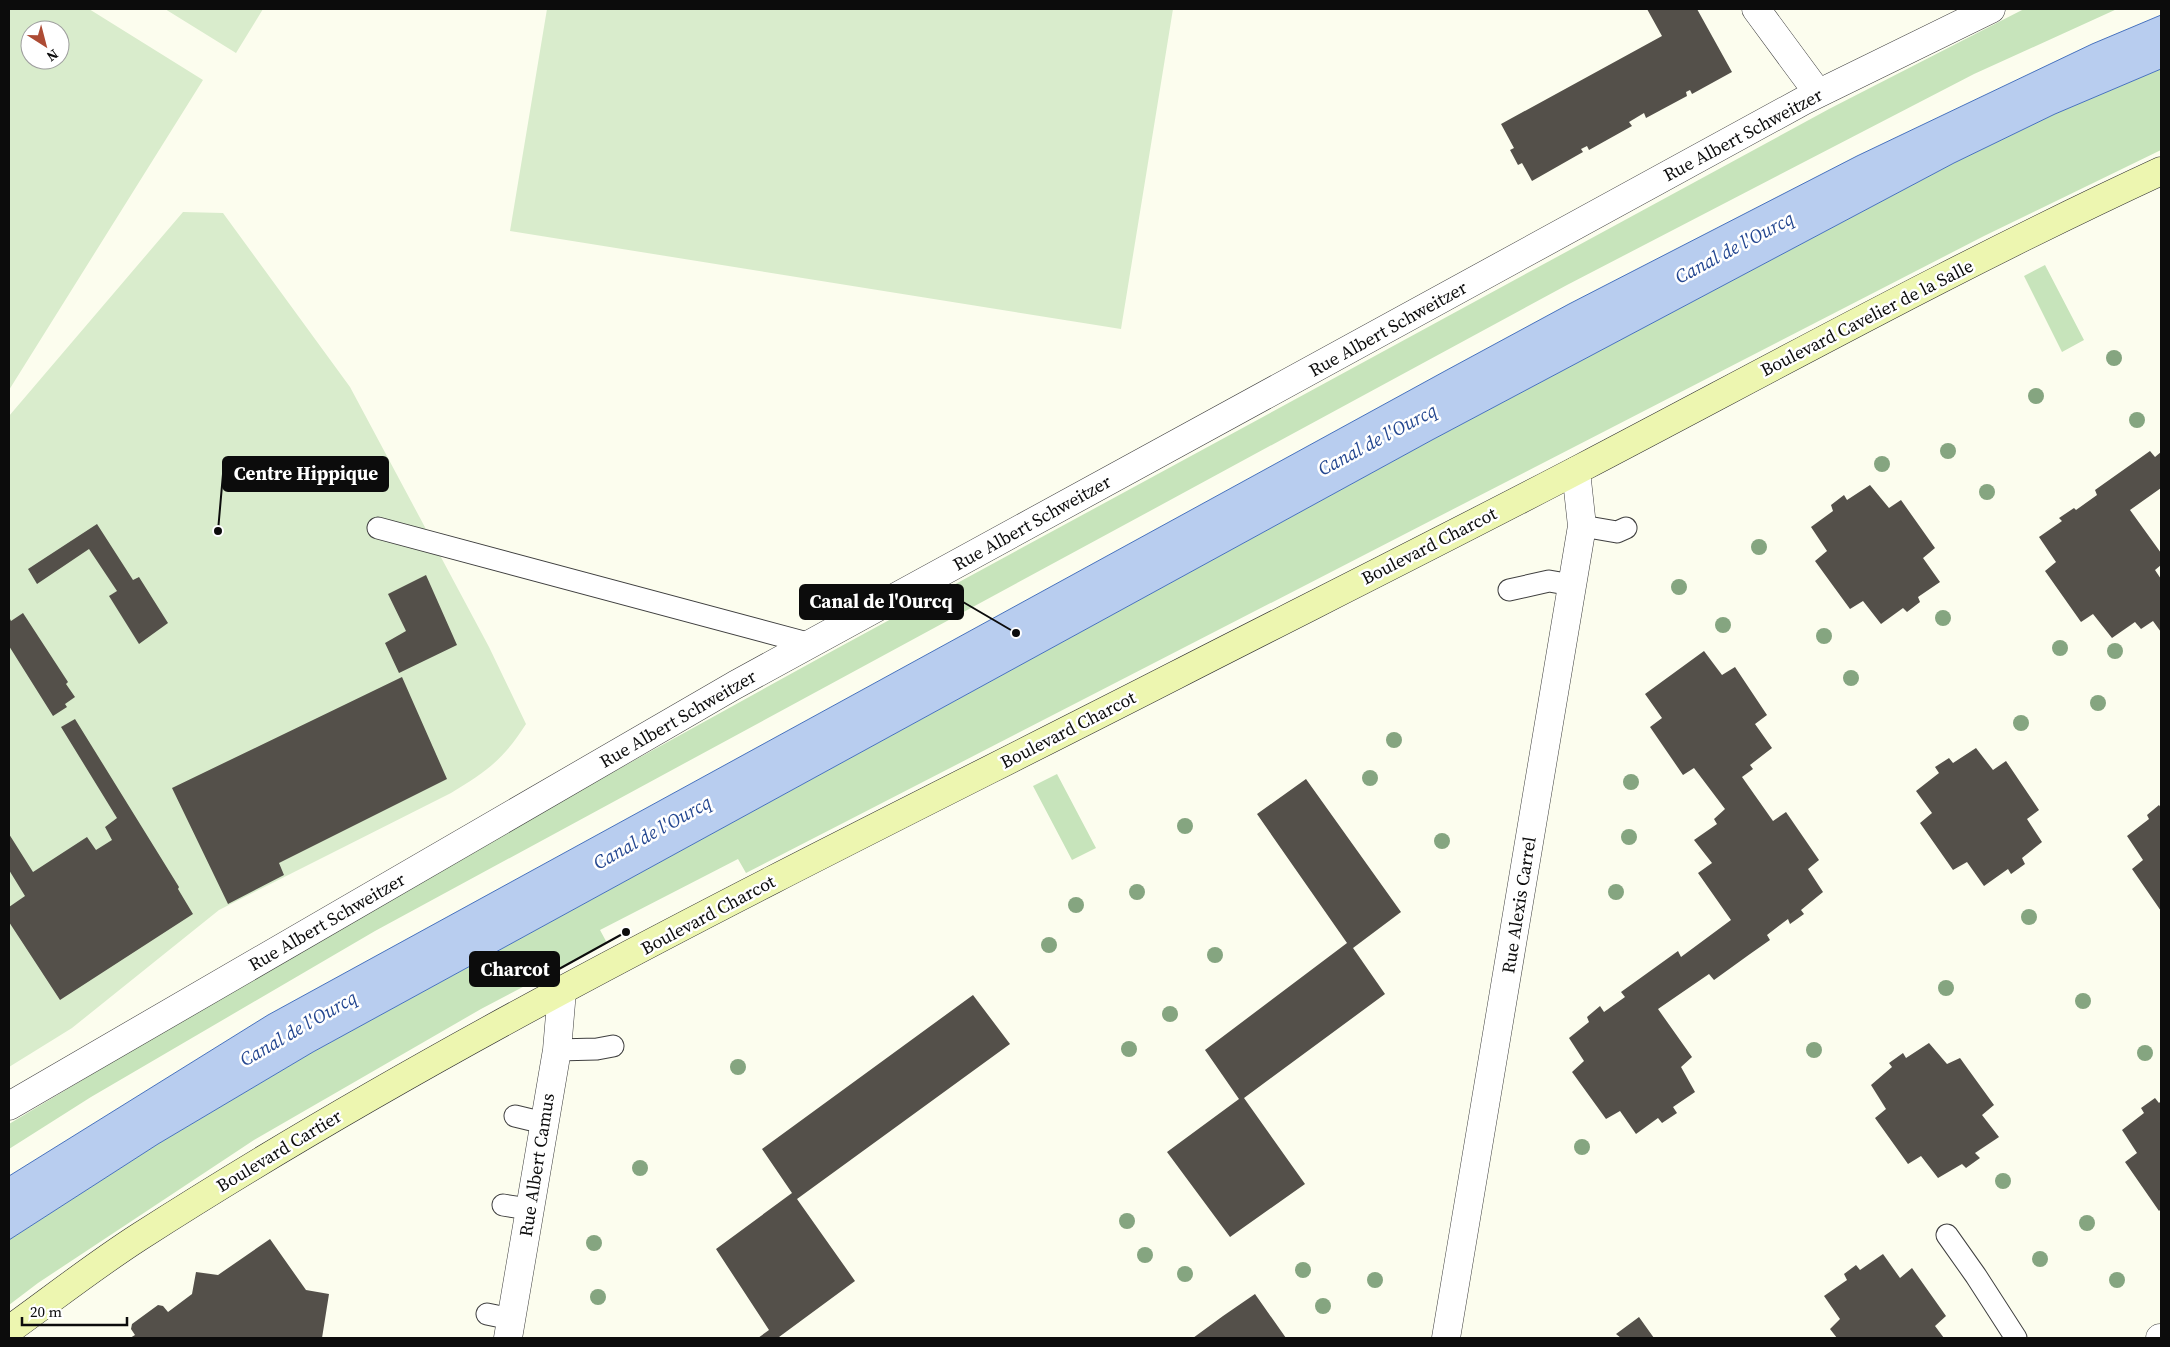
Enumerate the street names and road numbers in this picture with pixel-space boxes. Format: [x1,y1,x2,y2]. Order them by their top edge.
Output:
street label: Rue Albert Schweitzer [1659,82,1827,187]
street label: Boulevard Cavelier de la Salle [1756,253,1977,382]
street label: Rue Albert Schweitzer [1304,275,1472,382]
street label: Rue Albert Schweitzer [948,469,1116,576]
street label: Boulevard Charcot [1357,501,1501,590]
street label: Rue Albert Schweitzer [595,663,761,774]
street label: Boulevard Charcot [996,685,1140,774]
street label: Rue Alexis Carrel [1495,835,1542,975]
street label: Rue Albert Schweitzer [244,866,410,977]
street label: Boulevard Charcot [636,869,779,960]
street label: Rue Albert Camus [513,1091,560,1238]
street label: Boulevard Cartier [211,1103,346,1198]

